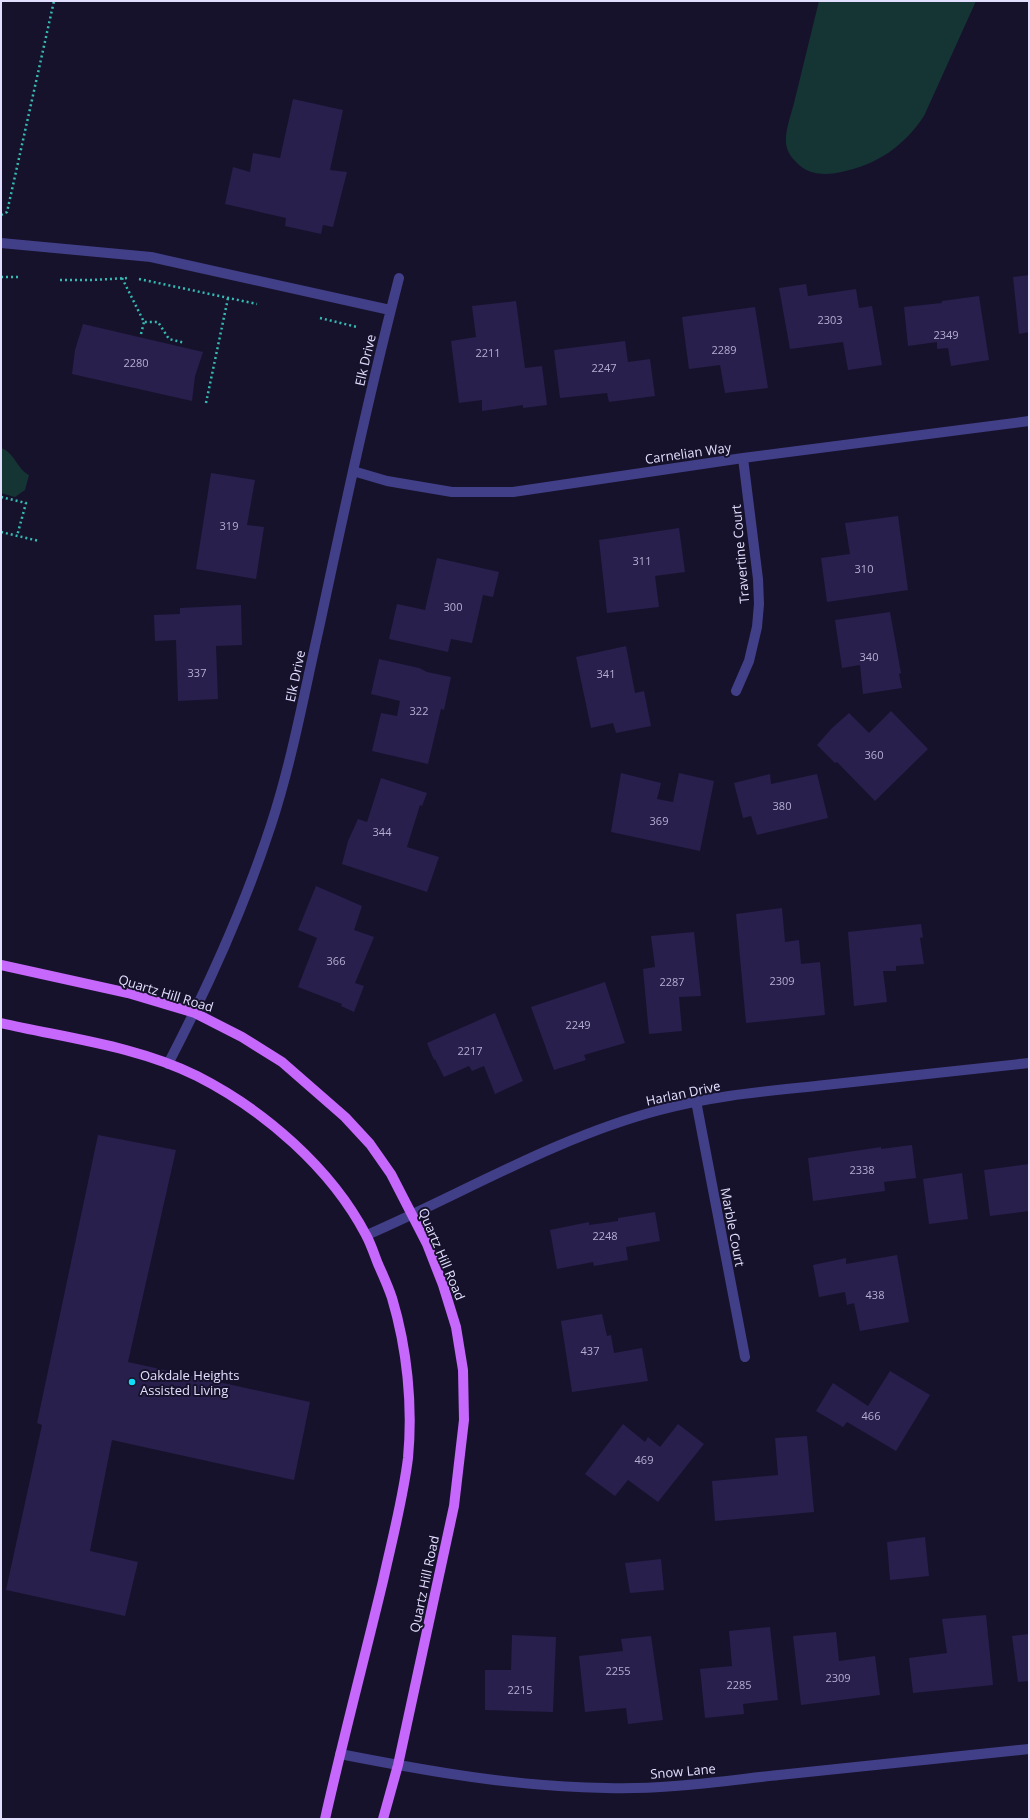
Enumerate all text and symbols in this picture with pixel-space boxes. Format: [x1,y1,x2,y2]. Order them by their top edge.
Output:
house number: 2303 [817,312,843,327]
house number: 2349 [933,327,959,342]
street label: Elk Drive [350,332,380,388]
house number: 2289 [711,342,737,357]
house number: 2211 [475,345,501,360]
house number: 2280 [123,355,149,370]
house number: 2247 [591,360,617,375]
street label: Carnelian Way [644,438,733,468]
street label: Travertine Court [727,503,753,604]
house number: 319 [220,518,238,533]
house number: 311 [633,553,651,568]
house number: 310 [855,561,873,576]
house number: 300 [444,599,462,614]
street label: Elk Drive [281,648,309,704]
house number: 340 [860,649,878,664]
house number: 337 [188,665,206,680]
house number: 341 [597,666,615,681]
house number: 322 [410,703,428,718]
house number: 360 [865,747,883,762]
house number: 380 [773,798,791,813]
house number: 369 [650,813,668,828]
house number: 344 [373,824,392,839]
house number: 366 [327,953,345,968]
street label: Quartz Hill Road [116,970,216,1016]
house number: 2309 [769,973,795,988]
house number: 2287 [659,974,685,989]
house number: 2249 [565,1017,591,1032]
house number: 2217 [457,1043,483,1058]
street label: Harlan Drive [644,1076,722,1110]
house number: 2338 [849,1162,875,1177]
street label: Marble Court [717,1186,750,1268]
street label: Quartz Hill Road [414,1205,470,1303]
house number: 2248 [592,1228,618,1243]
house number: 438 [866,1287,884,1302]
house number: 437 [581,1343,599,1358]
place label: Oakdale Heights Assisted Living [140,1366,239,1399]
marker: Oakdale Heights Assisted Living [127,1377,137,1387]
house number: 466 [862,1408,880,1423]
house number: 469 [635,1452,653,1467]
street label: Quartz Hill Road [405,1534,443,1634]
house number: 2255 [605,1663,631,1678]
house number: 2309 [825,1670,851,1685]
house number: 2285 [726,1677,752,1692]
house number: 2215 [507,1682,533,1697]
street label: Snow Lane [650,1759,716,1783]

